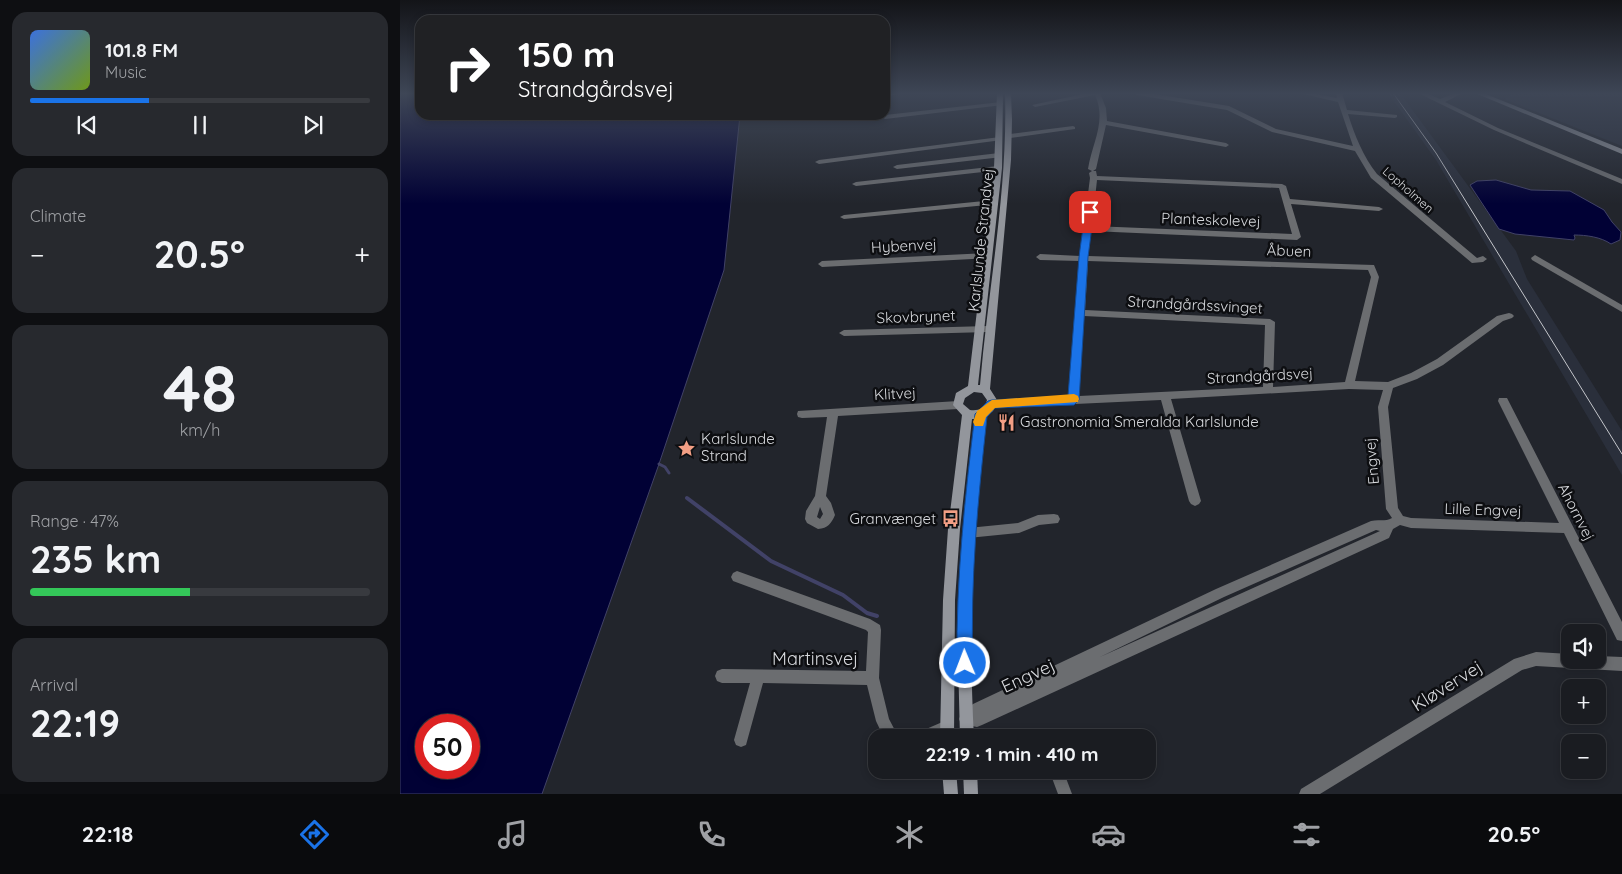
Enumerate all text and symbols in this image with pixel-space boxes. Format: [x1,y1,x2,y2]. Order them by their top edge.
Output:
text: 150 m [518,32,615,76]
icon: right [435,35,500,100]
text: 101.8 FM [105,38,178,62]
text: Music [105,62,147,82]
text: Strandgårdsvej [518,75,674,103]
icon: previous [73,111,101,139]
icon: pause [186,111,214,139]
icon: next [299,111,327,139]
street label: Lopholmen [1380,163,1437,216]
street label: Karlslunde Strandvej [964,167,997,313]
pin [1069,191,1111,233]
icon: arrive [1076,198,1104,226]
text: Climate [30,206,86,226]
street label: Planteskolevej [1161,208,1261,231]
text: 20.5° [154,230,245,278]
street label: Hybenvej [871,234,937,257]
text: − [30,237,45,272]
text: + [354,237,370,272]
street label: Åbuen [1266,240,1312,261]
street label: Strandgårdssvinget [1127,291,1263,318]
street label: Skovbrynet [876,306,956,327]
text: 48 [163,347,237,428]
street label: Strandgårdsvej [1206,363,1314,388]
street label: Klitvej [873,383,917,404]
restaurant icon: Gastronomia Smeralda Karlslunde [996,412,1016,432]
place label: Gastronomia Smeralda Karlslunde [1020,412,1259,431]
text: km/h [180,420,220,440]
place label: Karlslunde Strand [701,429,775,465]
street label: Engvej [1360,437,1383,485]
place icon: Karlslunde Strand [677,438,697,458]
street label: Ahornvej [1554,480,1599,544]
street label: Lille Engvej [1444,499,1522,520]
place label: Granvænget [850,509,936,528]
bus stop icon: Granvænget [940,509,960,529]
text: Range · 47% [30,511,119,531]
text: 235 km [30,535,161,583]
map controls [1561,624,1606,779]
button: sound [1561,624,1606,669]
position arrow [938,636,990,688]
street label: Martinsvej [772,647,858,670]
street label: Engvej [997,653,1058,698]
street label: Kløvervej [1407,655,1486,716]
text: Arrival [30,675,78,695]
button: + [1561,679,1606,724]
text: 22:19 [30,699,120,747]
speed limit sign: 50 [415,714,480,779]
button: − [1561,734,1606,779]
text: 22:19 · 1 min · 410 m [925,742,1099,766]
icon: directions [297,817,332,852]
icon: music [495,817,530,852]
icon: phone [694,817,729,852]
icon: climate [892,817,927,852]
icon: car [1091,817,1126,852]
icon: filters [1289,817,1324,852]
text: 22:18 [82,820,133,848]
text: 20.5° [1487,820,1540,848]

